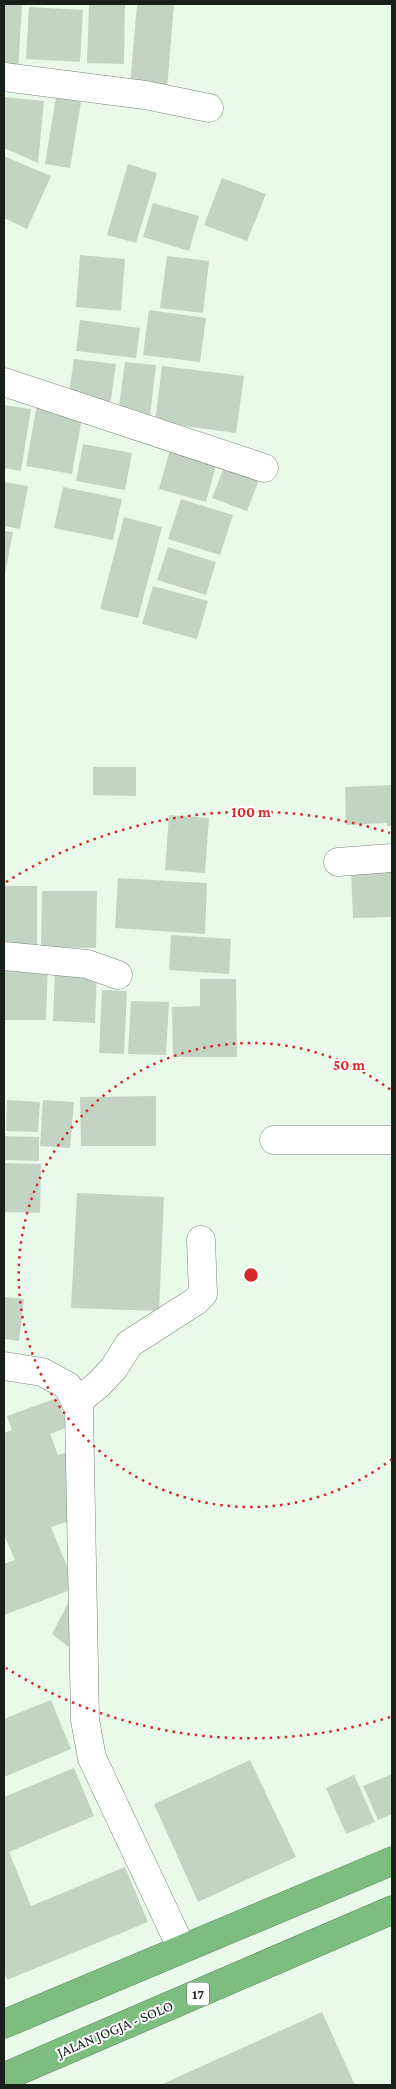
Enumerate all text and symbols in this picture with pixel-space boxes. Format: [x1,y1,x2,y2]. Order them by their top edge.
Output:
text: 100 m [231,804,271,820]
text: 50 m [333,1057,365,1073]
centre of rings [242,1266,260,1284]
road number: 17 [187,1982,209,2006]
street label: JALAN JOGJA - SOLO [53,1997,176,2062]

